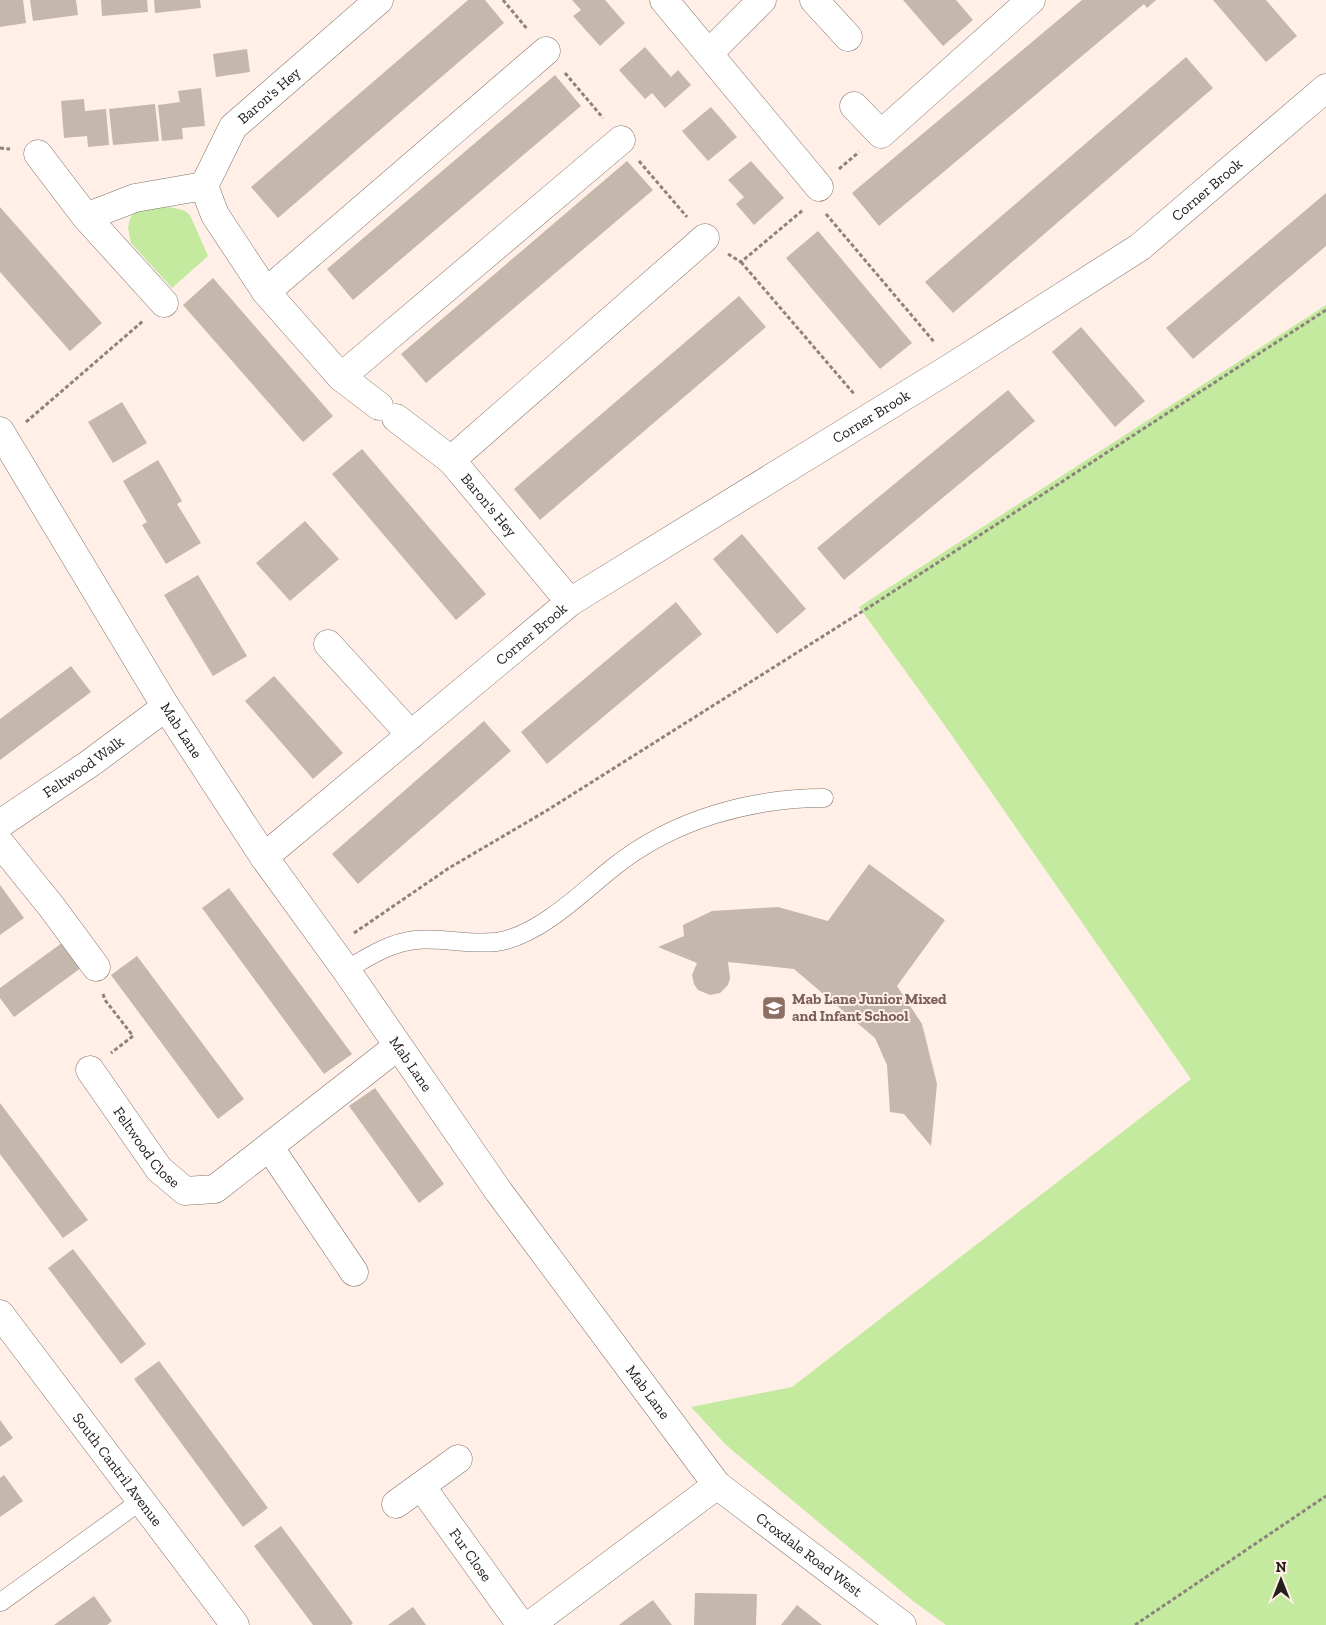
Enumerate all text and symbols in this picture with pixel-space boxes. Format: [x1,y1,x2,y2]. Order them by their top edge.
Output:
street label: Baron's Hey [234,63,304,128]
street label: Corner Brook [1168,154,1246,225]
street label: Corner Brook [829,386,913,447]
street label: Baron's Hey [457,470,521,541]
street label: Corner Brook [492,599,571,669]
street label: Mab Lane [157,699,206,762]
street label: Feltwood Walk [39,732,128,802]
place label: Mab Lane Junior Mixed and Infant School [792,990,947,1025]
school or university icon: Mab Lane Junior Mixed and Infant School [761,995,787,1021]
street label: Mab Lane [386,1033,436,1095]
street label: Feltwood Close [109,1103,183,1192]
street label: Mab Lane [622,1362,674,1423]
street label: South Cantril Avenue [69,1409,166,1530]
street label: Croxdale Road West [752,1509,866,1601]
street label: Fur Close [445,1525,496,1585]
north arrow [1256,1555,1306,1605]
text: N [1276,1559,1287,1576]

